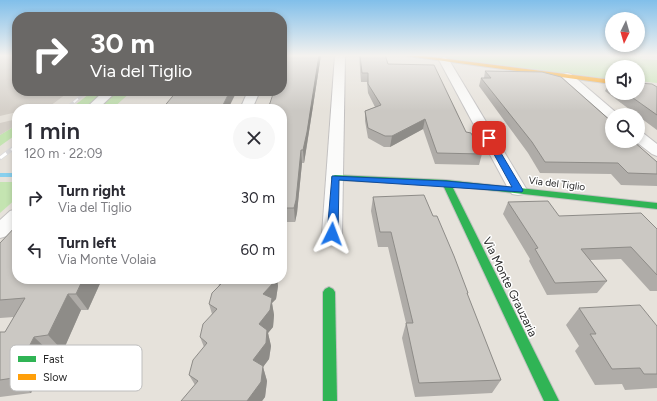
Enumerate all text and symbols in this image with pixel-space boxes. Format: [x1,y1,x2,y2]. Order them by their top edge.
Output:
north arrow [605,12,645,52]
map controls [605,12,645,148]
text: 30 m [90,26,155,60]
icon: right [24,28,76,80]
text: Via del Tiglio [90,60,192,82]
button: sound [605,60,645,100]
button: search [605,108,645,148]
text: 1 min [24,116,80,145]
button: close [233,117,275,159]
pin [472,121,506,155]
icon: arrive [478,127,500,149]
text: 120 m · 22:09 [24,146,102,161]
street label: Via del Tiglio [528,174,586,193]
text: Turn right [58,182,126,200]
icon: right [24,187,46,209]
text: 30 m [241,189,275,207]
text: Via del Tiglio [58,200,132,215]
position arrow [311,213,353,255]
text: Turn left [58,234,116,252]
street label: Via Monte Grauzaria [480,235,540,339]
icon: left [24,239,46,261]
text: 60 m [240,241,275,259]
text: Via Monte Volaia [58,252,156,267]
legend [10,345,142,391]
text: Fast [43,353,64,366]
text: Slow [43,371,67,384]

